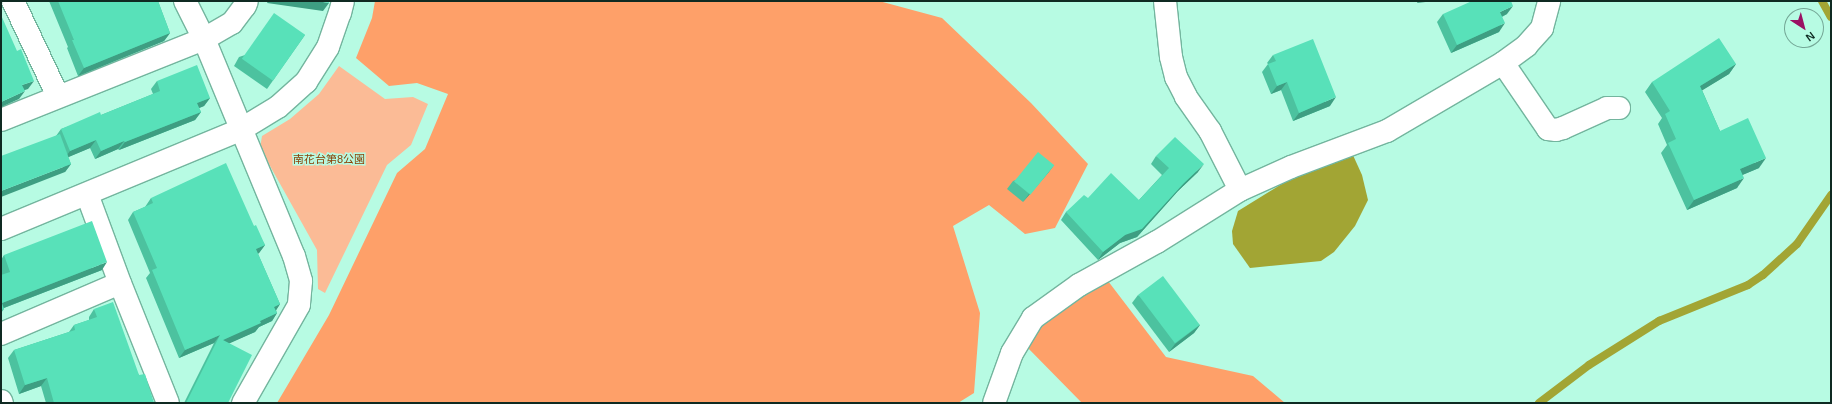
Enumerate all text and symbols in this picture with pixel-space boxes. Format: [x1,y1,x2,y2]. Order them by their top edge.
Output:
north arrow [1784,8,1824,48]
text: N [1804,30,1817,44]
park label: 南花台第8公園 [293,152,365,166]

